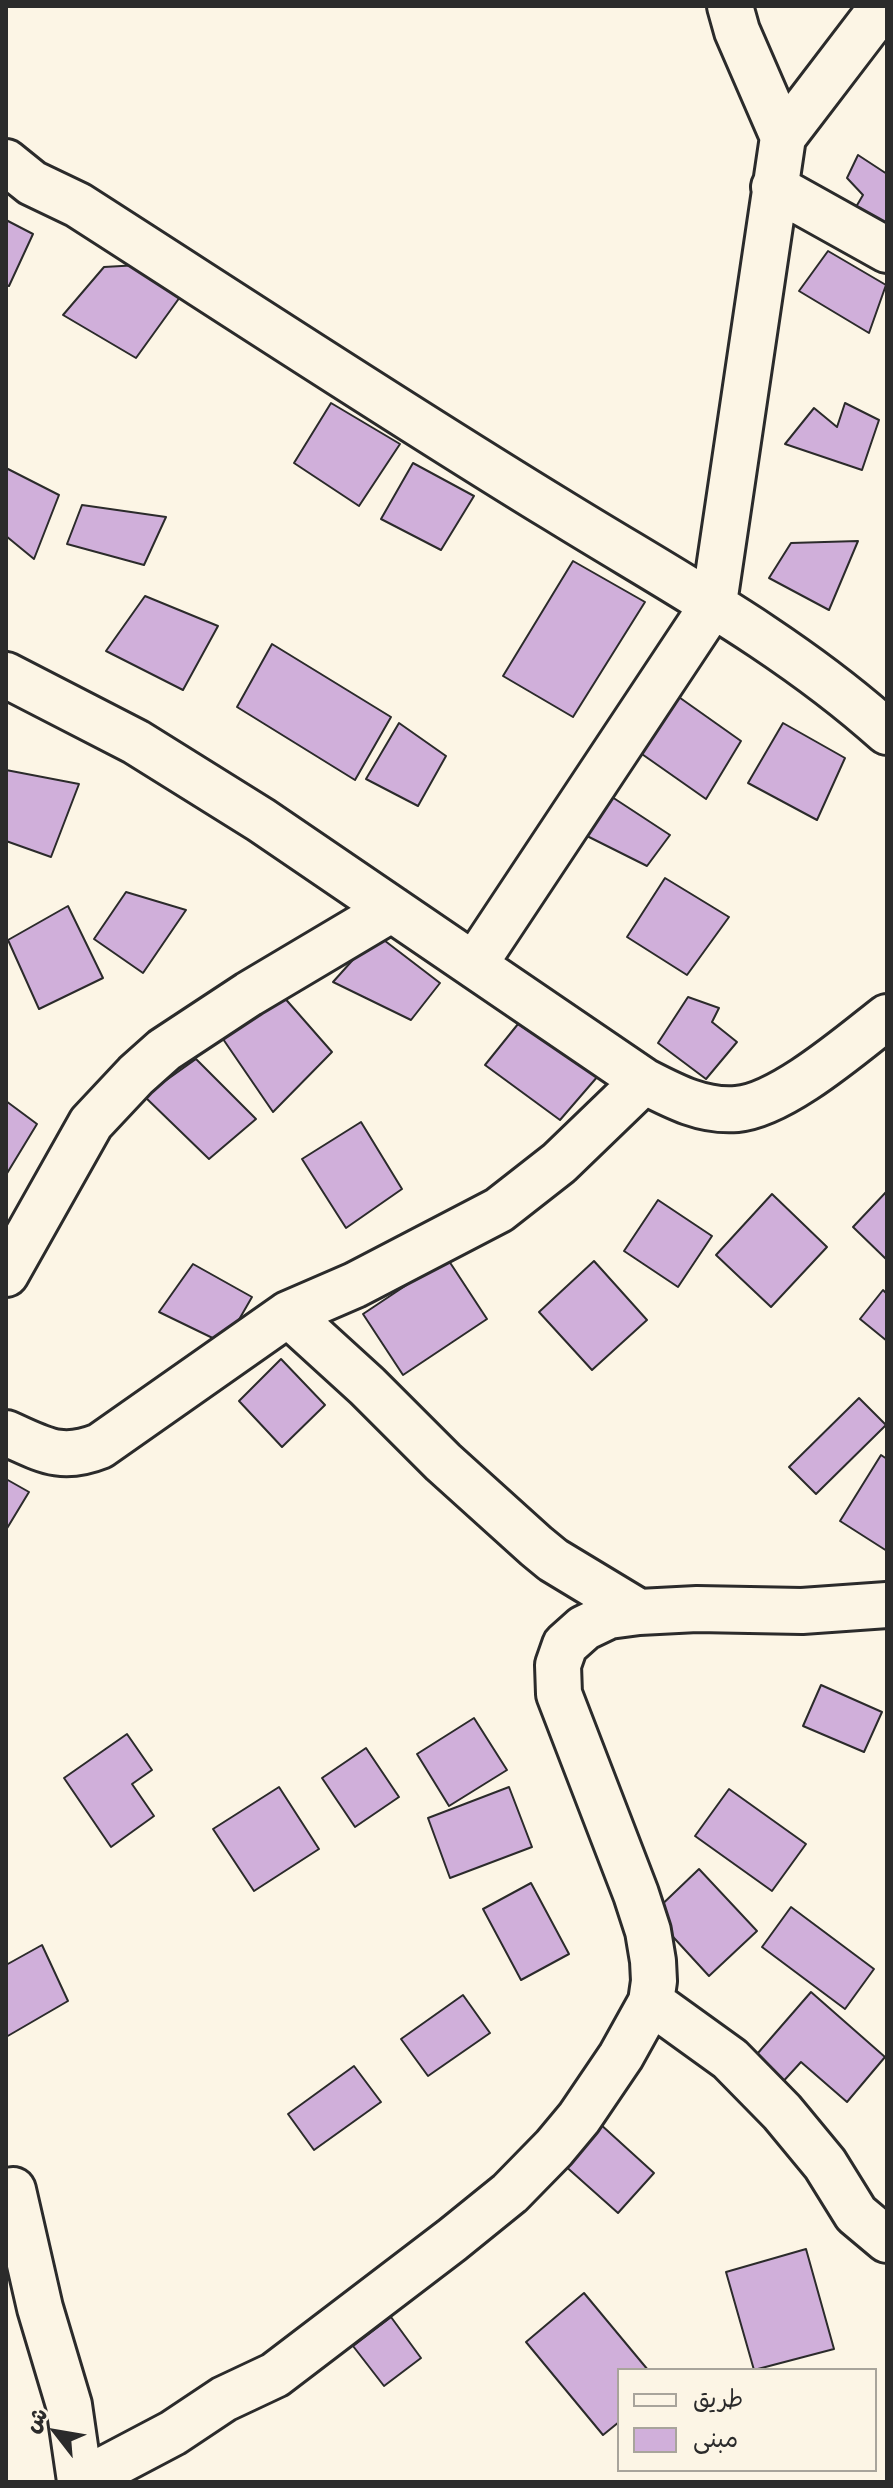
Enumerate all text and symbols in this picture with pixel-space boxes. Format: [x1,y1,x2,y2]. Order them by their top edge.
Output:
legend [617,2368,877,2472]
text: طريق [693,2382,743,2414]
north arrow [16,2392,96,2472]
text: ش [16,2402,55,2438]
text: مبنى [693,2422,738,2454]

